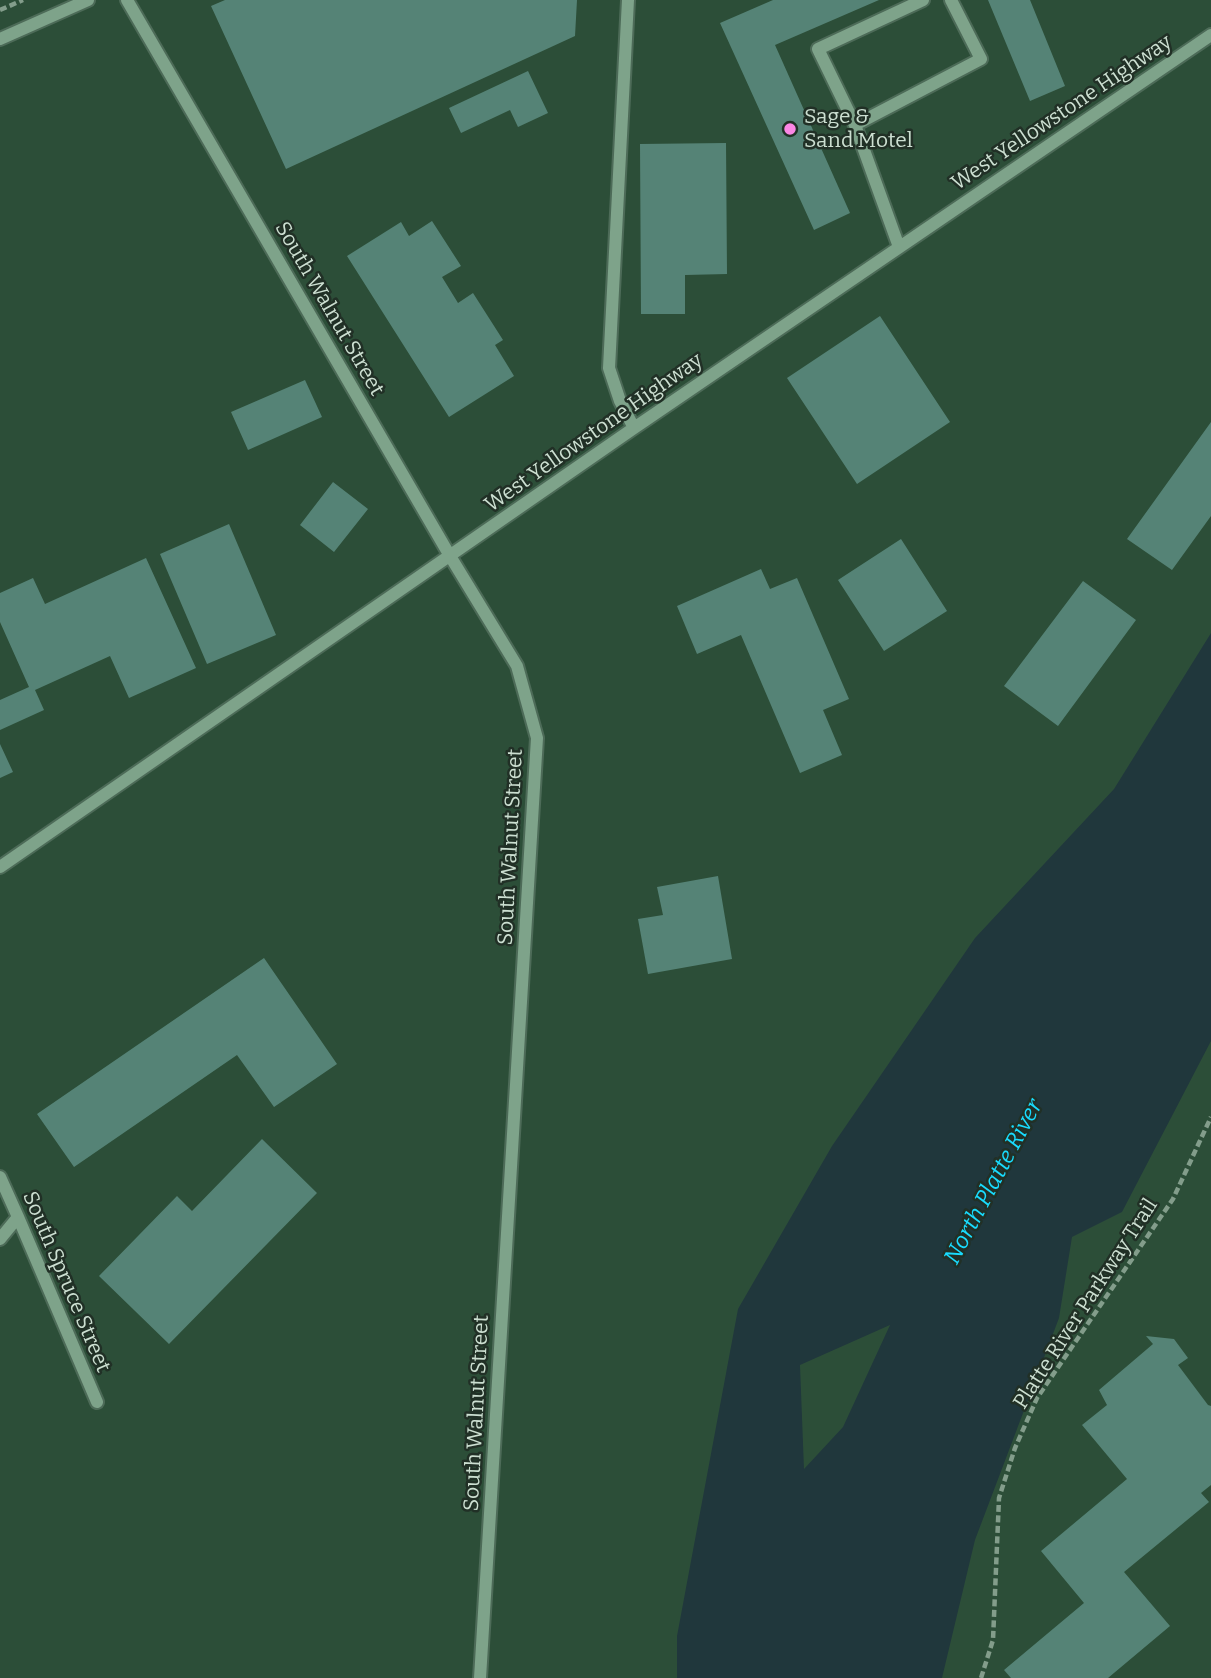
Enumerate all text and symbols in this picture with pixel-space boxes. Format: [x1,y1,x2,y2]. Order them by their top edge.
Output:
street label: West Yellowstone Highway [947,30,1177,196]
place label: Sage & Sand Motel [804,104,913,154]
marker: Sage & Sand Motel [782,121,798,137]
street label: South Walnut Street [269,218,389,400]
street label: West Yellowstone Highway [480,348,708,518]
street label: South Walnut Street [493,748,529,946]
water label: North Platte River [939,1095,1049,1269]
street label: South Spruce Street [16,1188,116,1376]
street label: Platte River Parkway Trail [1008,1194,1164,1414]
street label: South Walnut Street [459,1314,495,1512]

